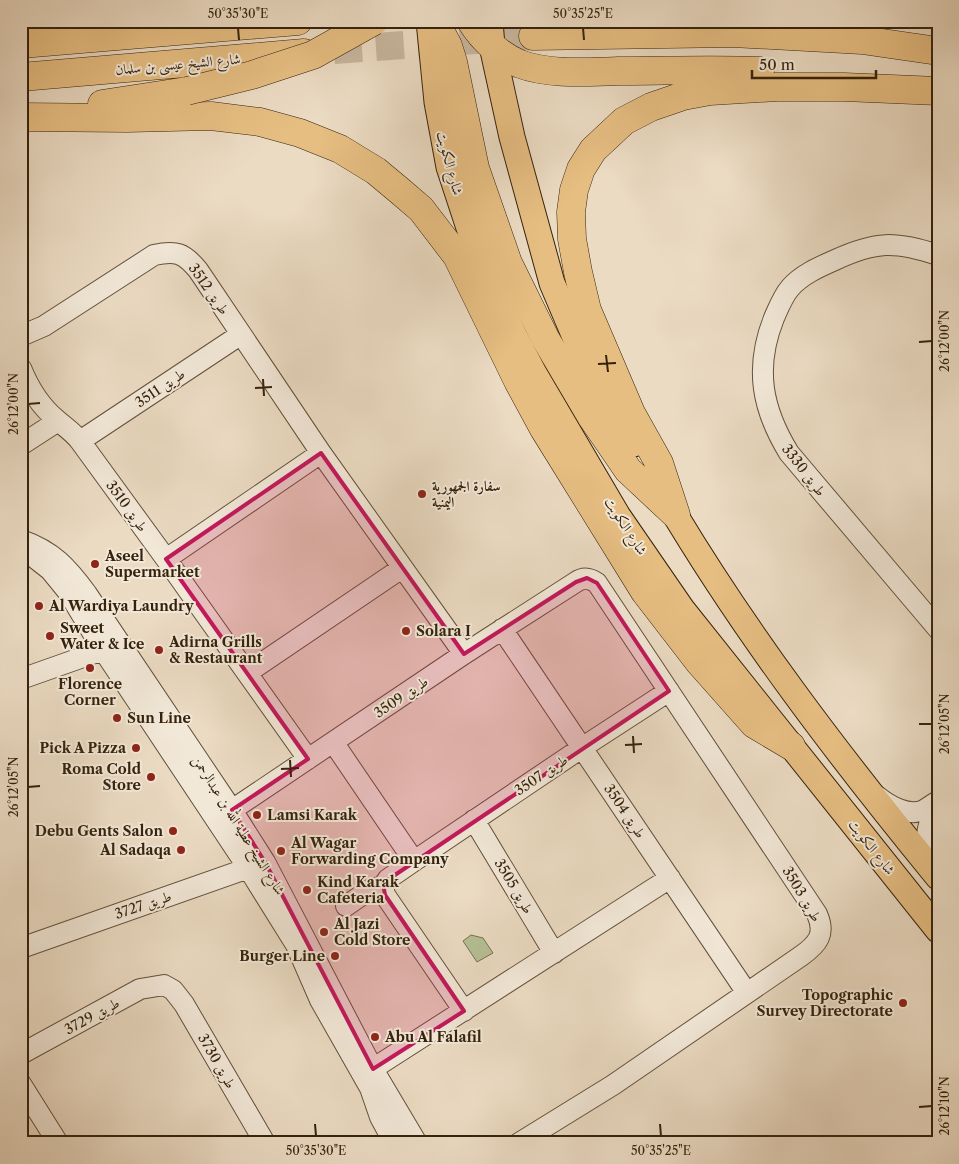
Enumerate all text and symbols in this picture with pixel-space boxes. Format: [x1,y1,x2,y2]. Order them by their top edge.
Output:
text: 50°35'30"E [208,6,268,21]
text: 50°35'25"E [553,6,613,21]
scale bar [752,48,875,80]
street label: شارع الشيخ عيسى بن سلمان [115,50,242,82]
text: 50 m [759,55,795,74]
street label: شارع الكويت [430,129,467,198]
street label: طريق 3512 [185,260,233,318]
text: 26°12'00"N [937,310,952,372]
street label: طريق 3511 [132,365,188,411]
text: 26°12'00"N [6,373,21,435]
street label: طريق 3330 [778,440,830,500]
street label: طريق 3510 [102,477,152,535]
place label: سفارة الجمهورية اليمنية [432,477,500,511]
marker: سفارة الجمهورية اليمنية [416,488,428,500]
street label: شارع الكويت [598,494,651,560]
place label: Aseel Supermarket [104,547,200,581]
marker: Aseel Supermarket [89,558,101,570]
place label: Al Wardiya Laundry [48,597,194,615]
marker: Al Wardiya Laundry [33,600,45,612]
place label: Sweet Water & Ice [59,619,144,653]
place label: Solara I [416,622,471,640]
marker: Solara I [400,625,412,637]
marker: Sweet Water & Ice [44,630,56,642]
place label: Adirna Grills & Restaurant [168,633,263,667]
marker: Adirna Grills & Restaurant [153,644,165,656]
marker: Florence Corner [84,662,96,674]
street label: طريق 3509 [370,672,432,722]
place label: Florence Corner [58,675,122,709]
text: 26°12'05"N [937,694,952,754]
place label: Sun Line [127,709,191,727]
marker: Sun Line [111,712,123,724]
place label: Pick A Pizza [39,739,127,757]
marker: Pick A Pizza [130,742,142,754]
street label: شارع الشيخ عطية الله بن عبدالرحمن [185,751,291,900]
street label: طريق 3507 [511,751,571,799]
text: 26°12'05"N [6,757,21,817]
place label: Roma Cold Store [62,760,142,794]
marker: Roma Cold Store [145,771,157,783]
street label: طريق 3504 [600,780,650,842]
place label: Lamsi Karak [267,806,358,824]
marker: Lamsi Karak [251,809,263,821]
street label: شارع الكويت [842,816,899,880]
place label: Debu Gents Salon [35,822,163,840]
marker: Debu Gents Salon [167,825,179,837]
place label: Al Wagar Forwarding Company [290,834,449,868]
place label: Al Sadaqa [99,841,172,859]
marker: Al Sadaqa [175,844,187,856]
marker: Al Wagar Forwarding Company [275,845,287,857]
street label: طريق 3505 [491,855,537,917]
street label: طريق 3503 [779,863,826,925]
place label: Kind Karak Cafeteria [317,873,400,907]
marker: Kind Karak Cafeteria [301,884,313,896]
street label: طريق 3727 [112,887,174,923]
place label: Al Jazi Cold Store [333,915,410,949]
marker: Al Jazi Cold Store [318,926,330,938]
place label: Burger Line [239,947,325,965]
marker: Burger Line [329,950,341,962]
place label: Topographic Survey Directorate [757,986,893,1020]
street label: طريق 3729 [61,994,123,1038]
marker: Topographic Survey Directorate [897,997,909,1009]
place label: Abu Al Falafil [384,1028,482,1046]
street label: طريق 3730 [194,1030,240,1092]
marker: Abu Al Falafil [369,1031,381,1043]
text: 26°12'10"N [937,1076,952,1136]
text: 50°35'30"E [286,1143,346,1158]
text: 50°35'25"E [631,1143,691,1158]

